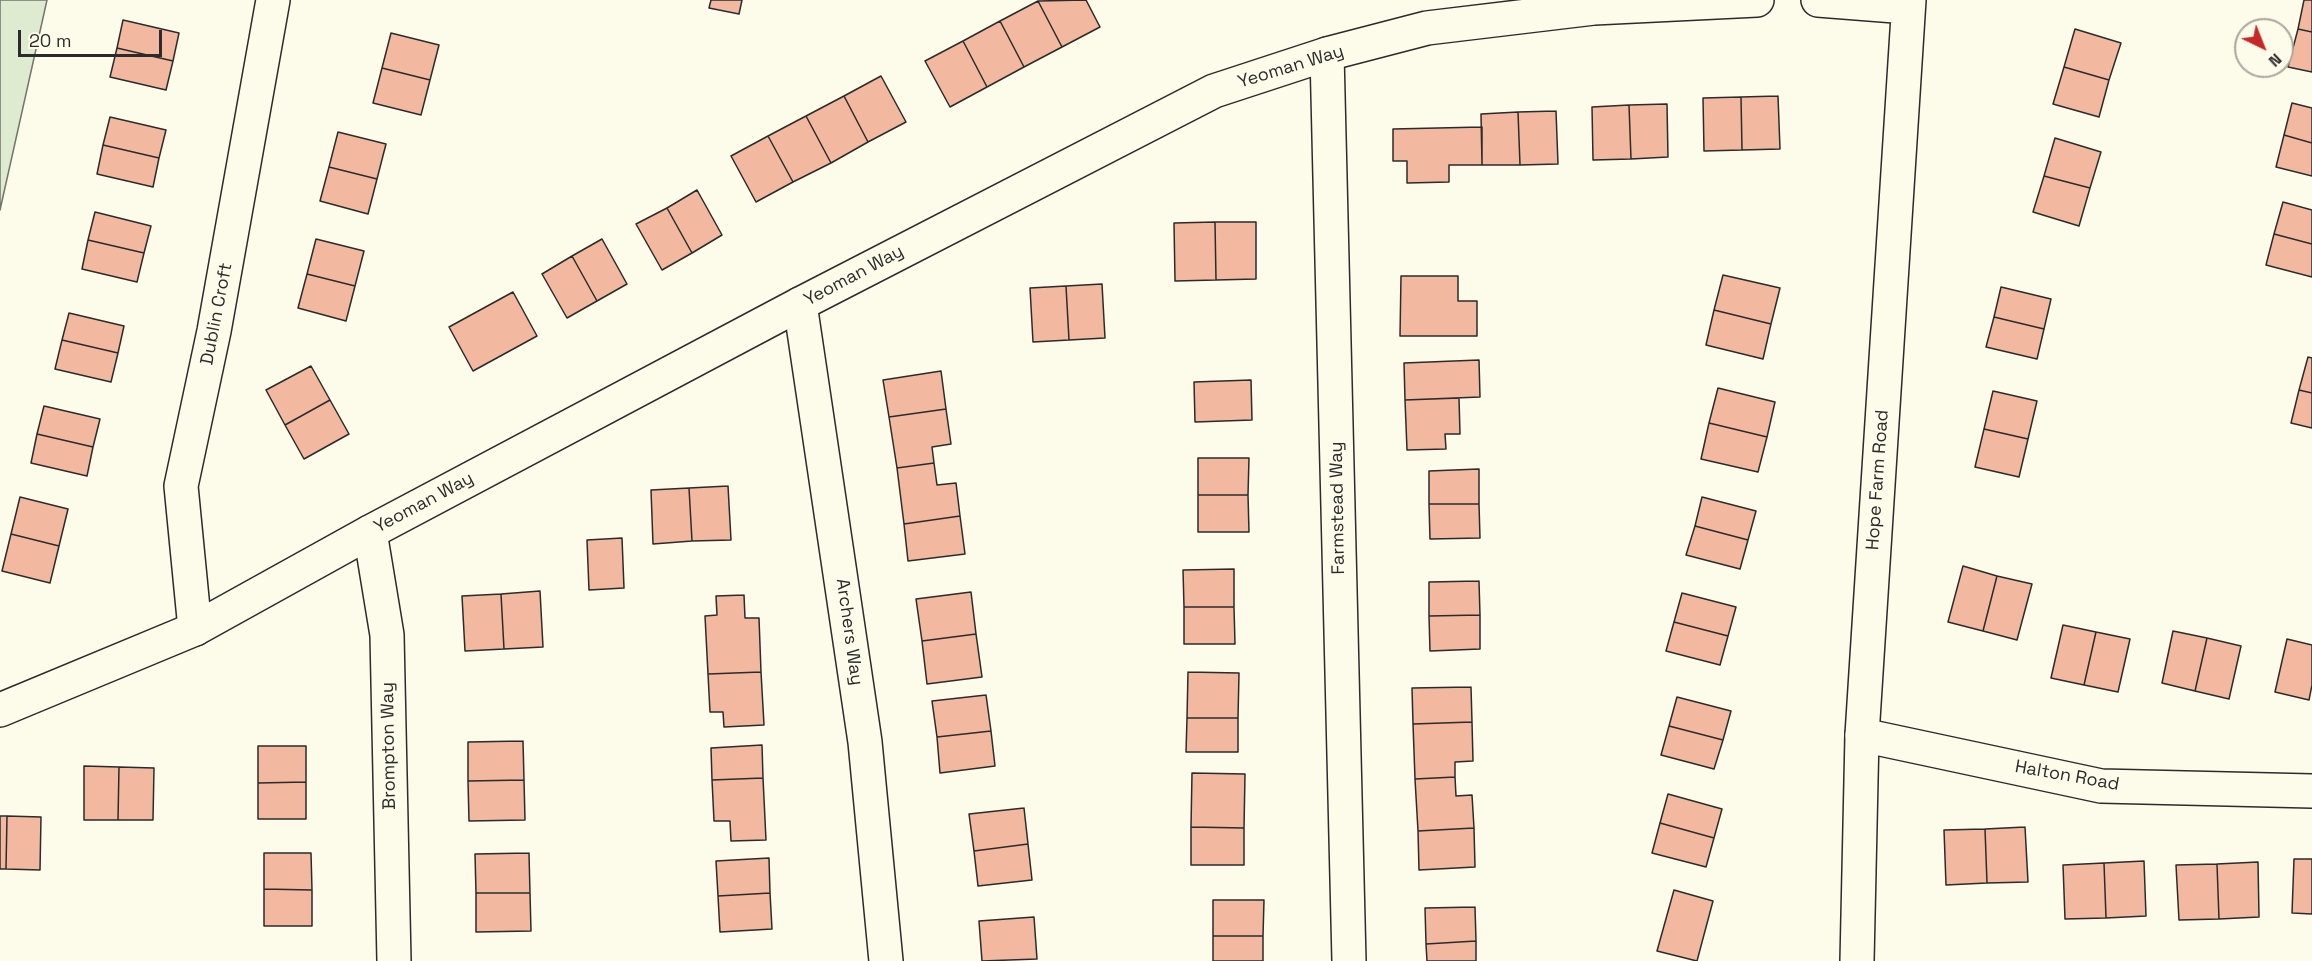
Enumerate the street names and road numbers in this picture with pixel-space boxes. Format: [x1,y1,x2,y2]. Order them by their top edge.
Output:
street label: Yeoman Way [1236,41,1346,93]
street label: Yeoman Way [801,241,907,311]
street label: Dublin Croft [197,261,237,367]
street label: Hope Farm Road [1862,409,1894,551]
street label: Farmstead Way [1326,441,1350,575]
street label: Yeoman Way [371,468,477,538]
street label: Archers Way [831,577,867,687]
street label: Brompton Way [377,682,401,810]
street label: Halton Road [2013,756,2121,796]

